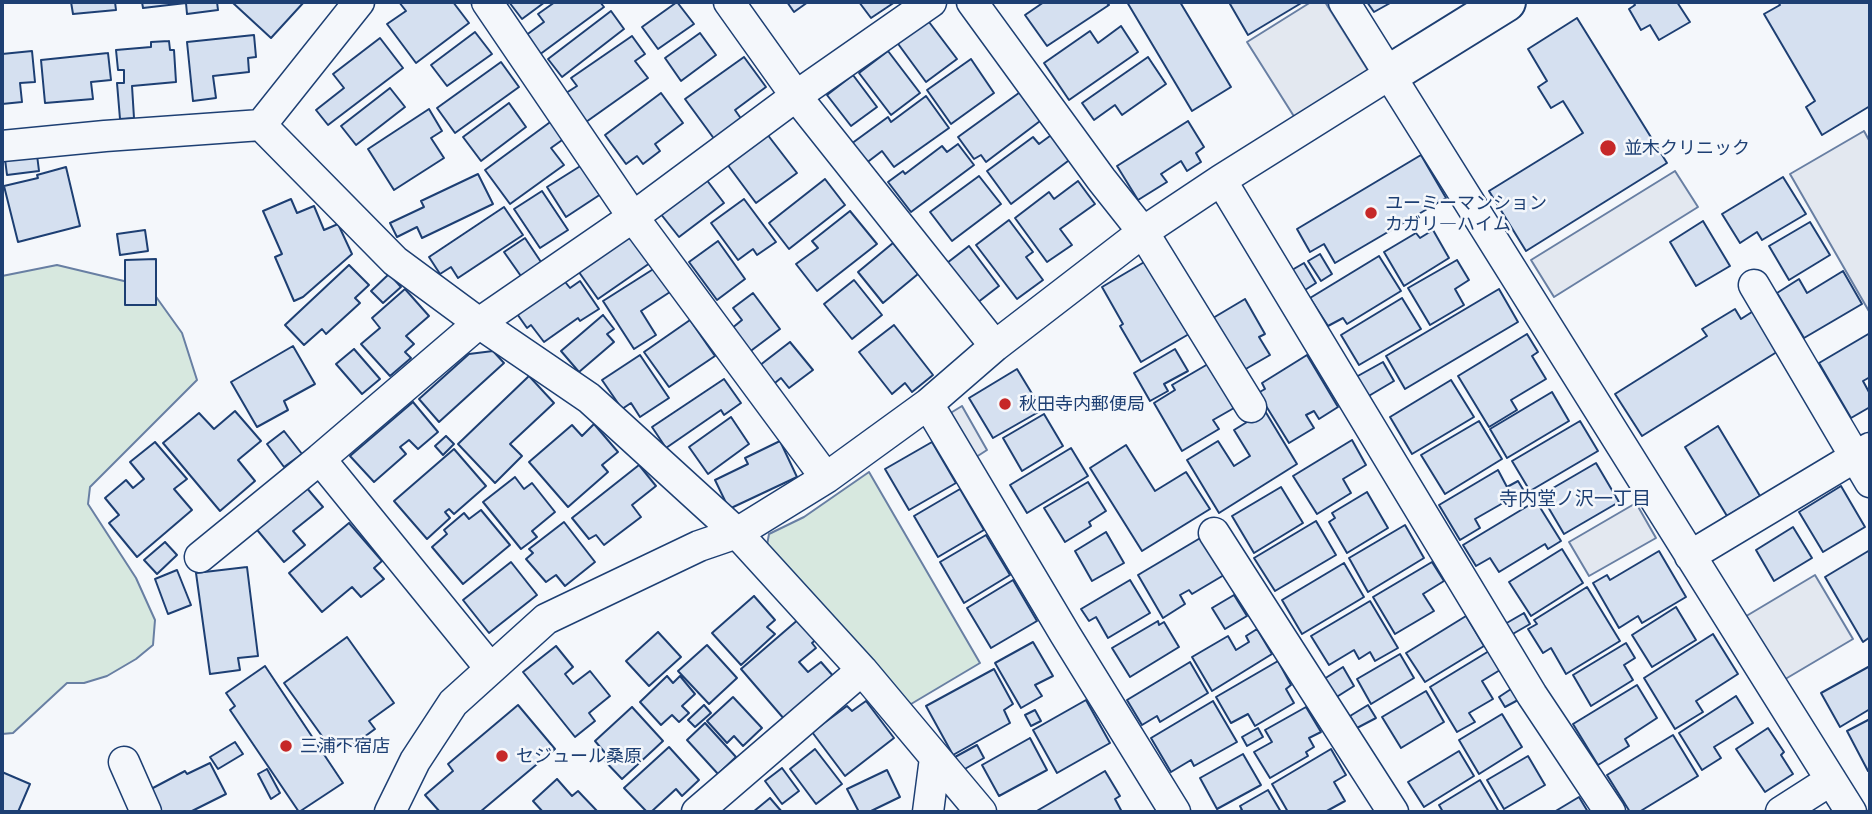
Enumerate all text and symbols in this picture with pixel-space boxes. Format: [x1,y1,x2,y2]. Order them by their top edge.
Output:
place label: 並木クリニック [1624,137,1750,159]
marker: 並木クリニック [1598,138,1618,158]
place label: ユーミーマンション カガリ―ハイム [1385,192,1547,234]
marker: ユーミーマンション カガリ―ハイム [1363,205,1379,221]
place label: 秋田寺内郵便局 [1019,393,1145,415]
marker: 秋田寺内郵便局 [997,396,1013,412]
district label: 寺内堂ノ沢一丁目 [1499,488,1651,510]
place label: 三浦下宿店 [300,735,390,757]
marker: 三浦下宿店 [278,738,294,754]
place label: セジュール桑原 [516,745,642,767]
marker: セジュール桑原 [494,748,510,764]

